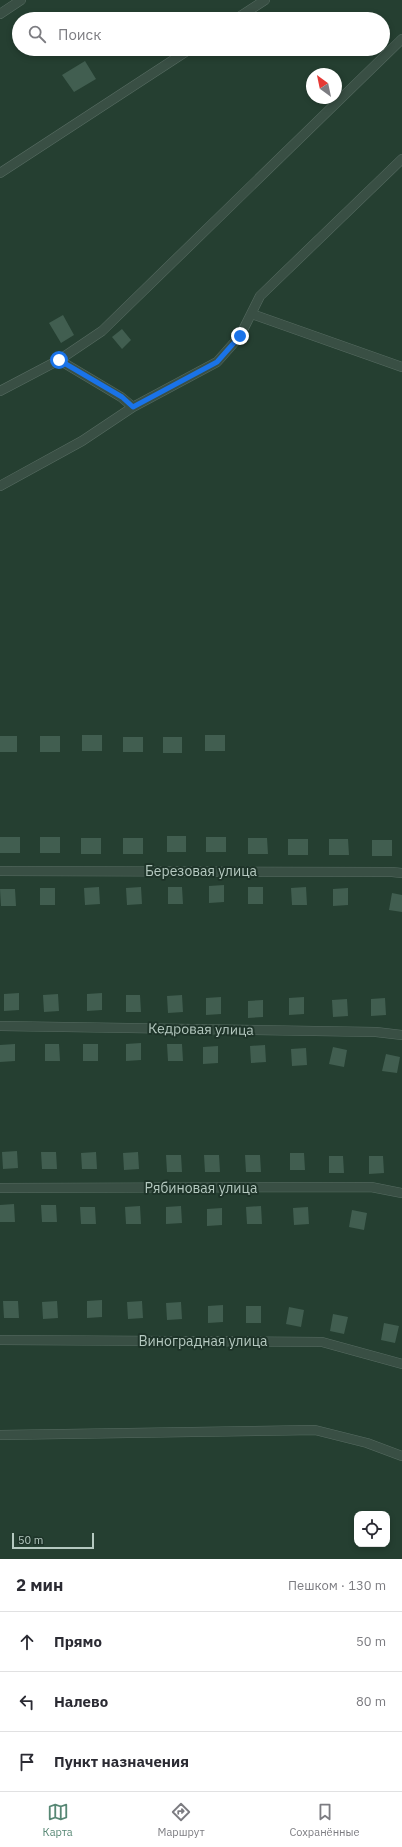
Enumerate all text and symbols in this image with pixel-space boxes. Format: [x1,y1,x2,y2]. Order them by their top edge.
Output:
search box [12,12,390,56]
icon: search [26,23,48,45]
text: Поиск [58,25,101,44]
north arrow [306,68,342,104]
route end [231,327,249,345]
route start [50,351,68,369]
street label: Березовая улица [145,862,258,880]
street label: Кедровая улица [148,1019,255,1039]
street label: Рябиновая улица [145,1179,258,1197]
street label: Виноградная улица [138,1332,268,1350]
map controls [354,1511,390,1547]
button: locate [354,1511,390,1547]
scale bar [12,1531,94,1550]
text: 50 m [18,1533,43,1547]
text: 2 мин [16,1574,63,1596]
text: Пешком · 130 m [288,1577,386,1594]
icon: ahead [16,1631,38,1653]
text: Прямо [54,1632,102,1651]
text: 50 m [356,1633,386,1650]
icon: left [16,1691,38,1713]
text: Налево [54,1692,108,1711]
text: 80 m [356,1693,386,1710]
icon: arrive [16,1751,38,1773]
text: Пункт назначения [54,1752,189,1771]
tab: Карта [42,1801,73,1839]
tab: Маршрут [158,1801,205,1839]
tab: Сохранённые [289,1801,360,1839]

